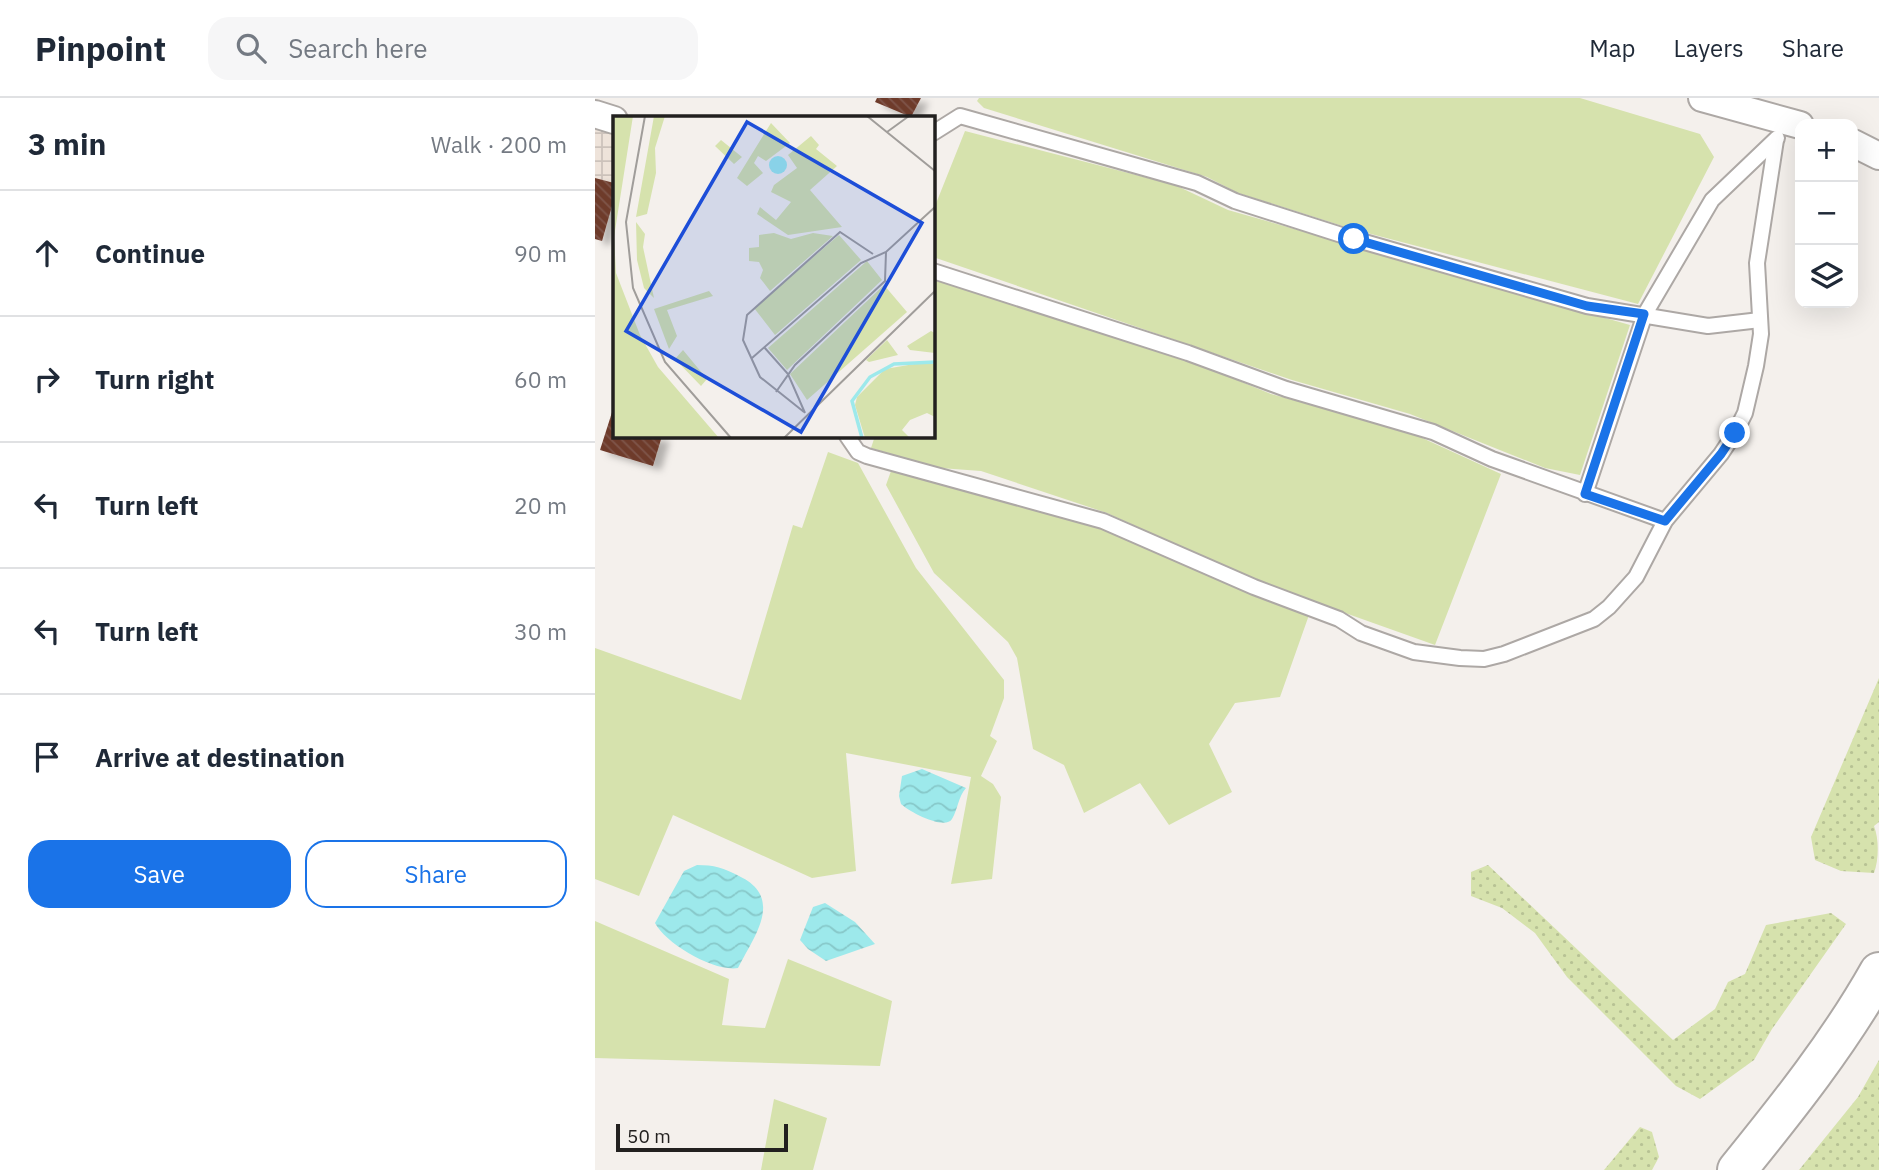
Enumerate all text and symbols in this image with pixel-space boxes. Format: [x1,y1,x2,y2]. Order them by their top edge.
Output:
search box [208,17,698,80]
text: Pinpoint [35,27,166,70]
icon: search [232,29,270,67]
text: Search here [288,31,428,65]
text: Map [1589,32,1636,64]
text: Layers [1674,32,1744,64]
text: Share [1782,32,1844,64]
inset map [613,116,935,438]
map controls [1795,119,1858,308]
button: + [1795,119,1858,182]
text: 3 min [28,124,106,163]
text: Walk · 200 m [431,129,567,159]
button: − [1795,182,1858,245]
route start [1338,223,1369,254]
icon: ahead [28,234,66,272]
text: Continue [95,236,205,270]
text: 90 m [514,238,567,268]
button: layers [1795,245,1858,308]
icon: right [28,360,66,398]
text: Turn right [95,362,214,396]
text: 60 m [514,364,567,394]
route end [1719,417,1750,448]
icon: left [28,486,66,524]
text: Turn left [95,488,198,522]
text: 20 m [514,490,567,520]
icon: left [28,612,66,650]
text: Turn left [95,614,198,648]
text: 30 m [514,616,567,646]
icon: arrive [28,738,66,776]
text: Arrive at destination [95,740,345,774]
button: Save [28,840,291,908]
button: Share [305,840,567,908]
scale bar [616,1121,787,1153]
text: 50 m [627,1124,671,1148]

